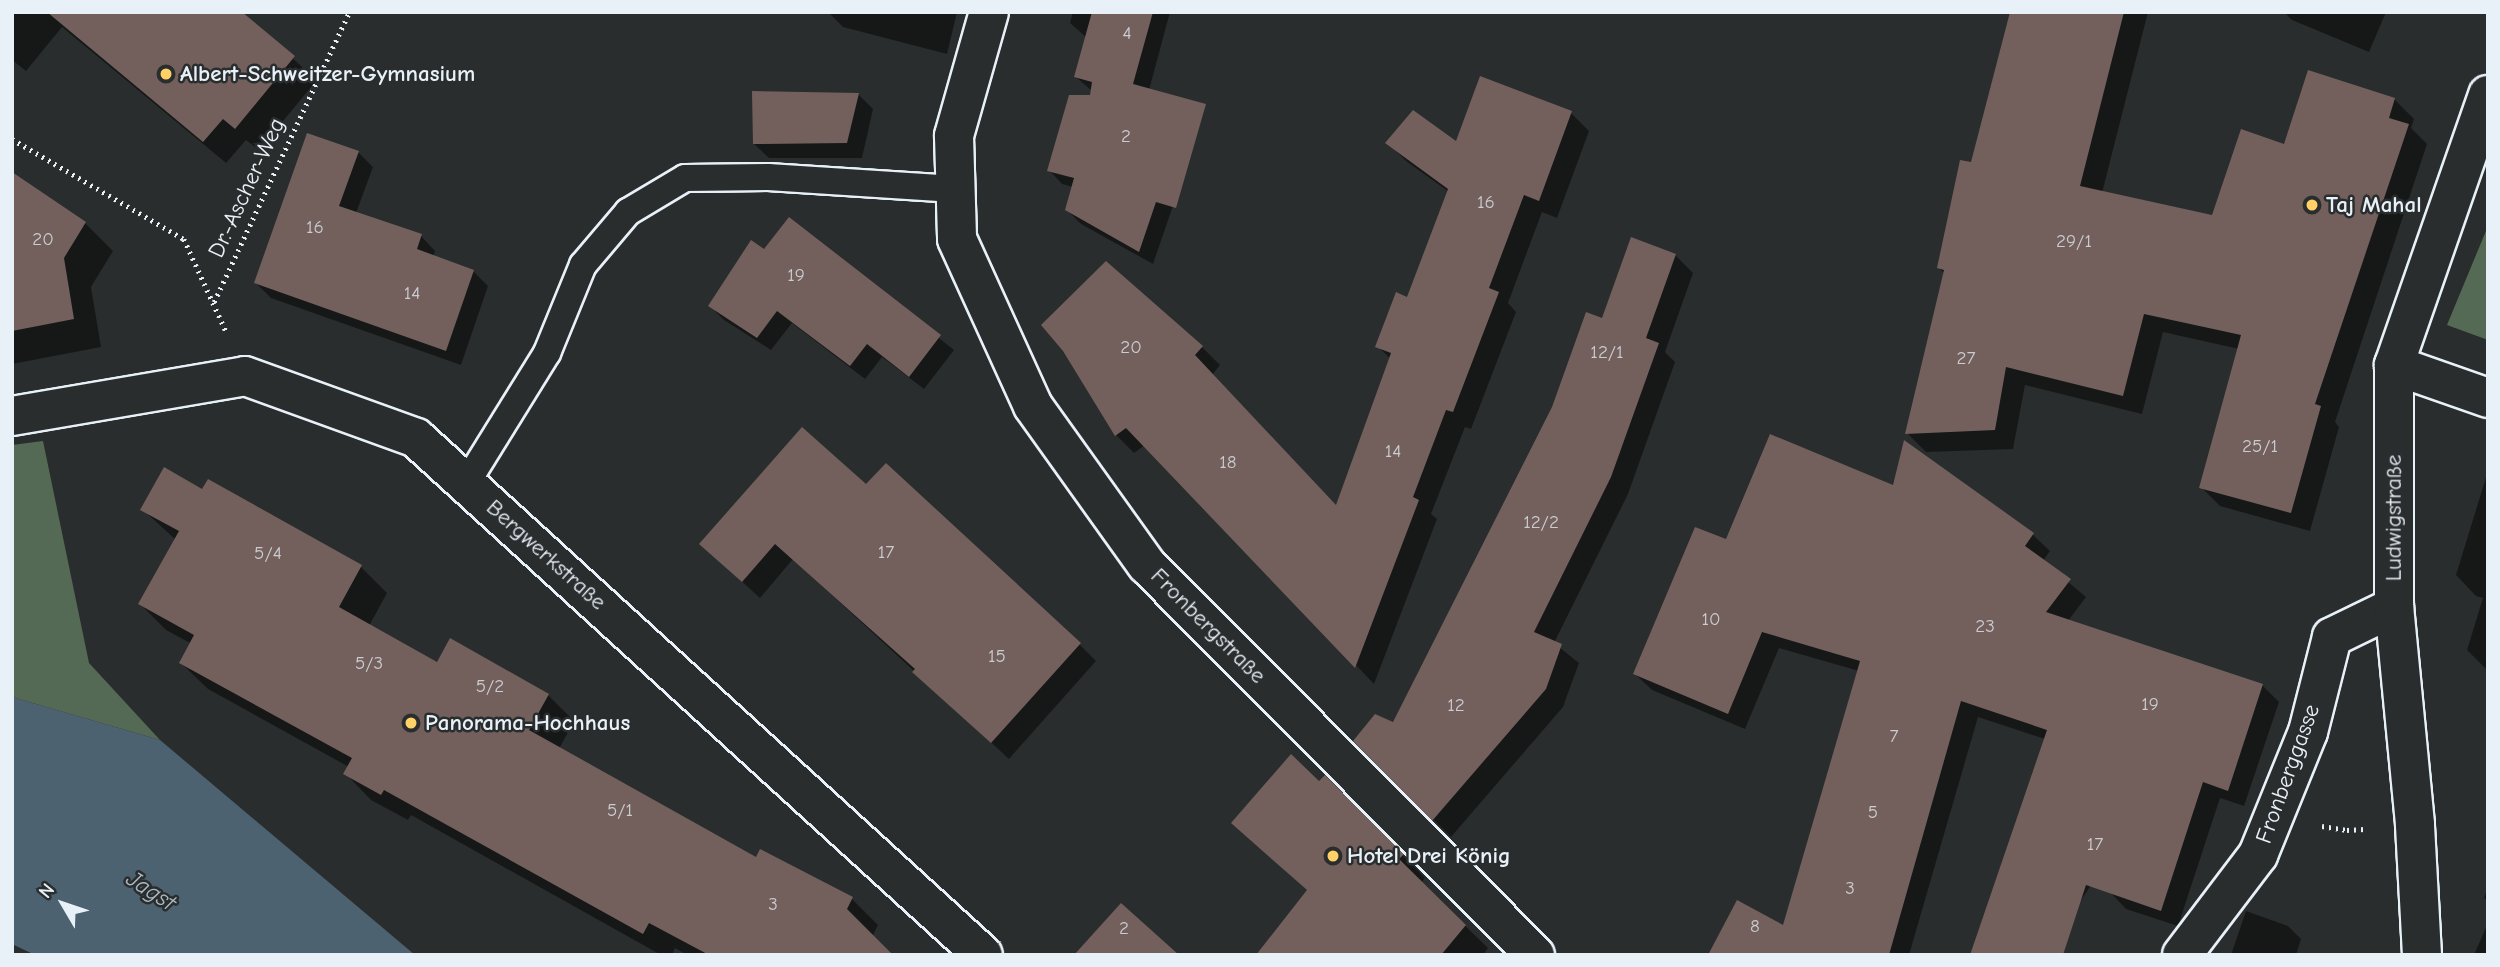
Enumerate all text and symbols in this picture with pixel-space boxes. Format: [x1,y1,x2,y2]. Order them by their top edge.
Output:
house number: 4 [1122,23,1132,45]
place label: Albert-Schweitzer-Gymnasium [180,60,475,88]
marker: Albert-Schweitzer-Gymnasium [158,66,174,82]
street label: Dr.-Ascher-Weg [203,114,291,262]
house number: 2 [1121,126,1131,148]
place label: Taj Mahal [2326,191,2422,219]
house number: 16 [1477,192,1495,214]
marker: Taj Mahal [2304,197,2320,213]
house number: 16 [306,217,324,239]
house number: 20 [32,229,54,251]
house number: 29/1 [2056,231,2092,253]
house number: 19 [787,265,805,287]
house number: 14 [404,283,420,305]
house number: 20 [1120,337,1142,359]
house number: 12/1 [1590,342,1624,364]
house number: 27 [1957,348,1975,370]
house number: 25/1 [2242,436,2278,458]
house number: 14 [1385,441,1401,463]
house number: 18 [1219,452,1237,474]
street label: Ludwigstraße [2380,455,2408,581]
street label: Bergwerkstraße [480,494,612,616]
house number: 12/2 [1523,512,1559,534]
house number: 17 [878,542,894,564]
house number: 5/4 [254,543,282,565]
street label: Fronbergstraße [1145,563,1271,689]
house number: 10 [1701,609,1721,631]
house number: 23 [1975,616,1995,638]
house number: 15 [988,646,1006,668]
house number: 5/3 [355,653,383,675]
house number: 5/2 [476,676,504,698]
house number: 19 [2141,694,2159,716]
house number: 12 [1447,695,1465,717]
street label: Fronberggasse [2250,701,2326,847]
place label: Panorama-Hochhaus [425,709,630,737]
marker: Panorama-Hochhaus [403,715,419,731]
house number: 7 [1890,726,1898,748]
house number: 5/1 [607,800,633,822]
house number: 5 [1868,802,1878,824]
house number: 17 [2087,834,2103,856]
place label: Hotel Drei König [1347,842,1511,870]
marker: Hotel Drei König [1325,848,1341,864]
water label: Jagst [121,864,181,918]
north arrow [28,869,98,939]
house number: 3 [1845,878,1855,900]
text: N [34,879,59,903]
house number: 3 [768,894,778,916]
house number: 8 [1750,916,1760,938]
house number: 2 [1119,918,1129,940]

